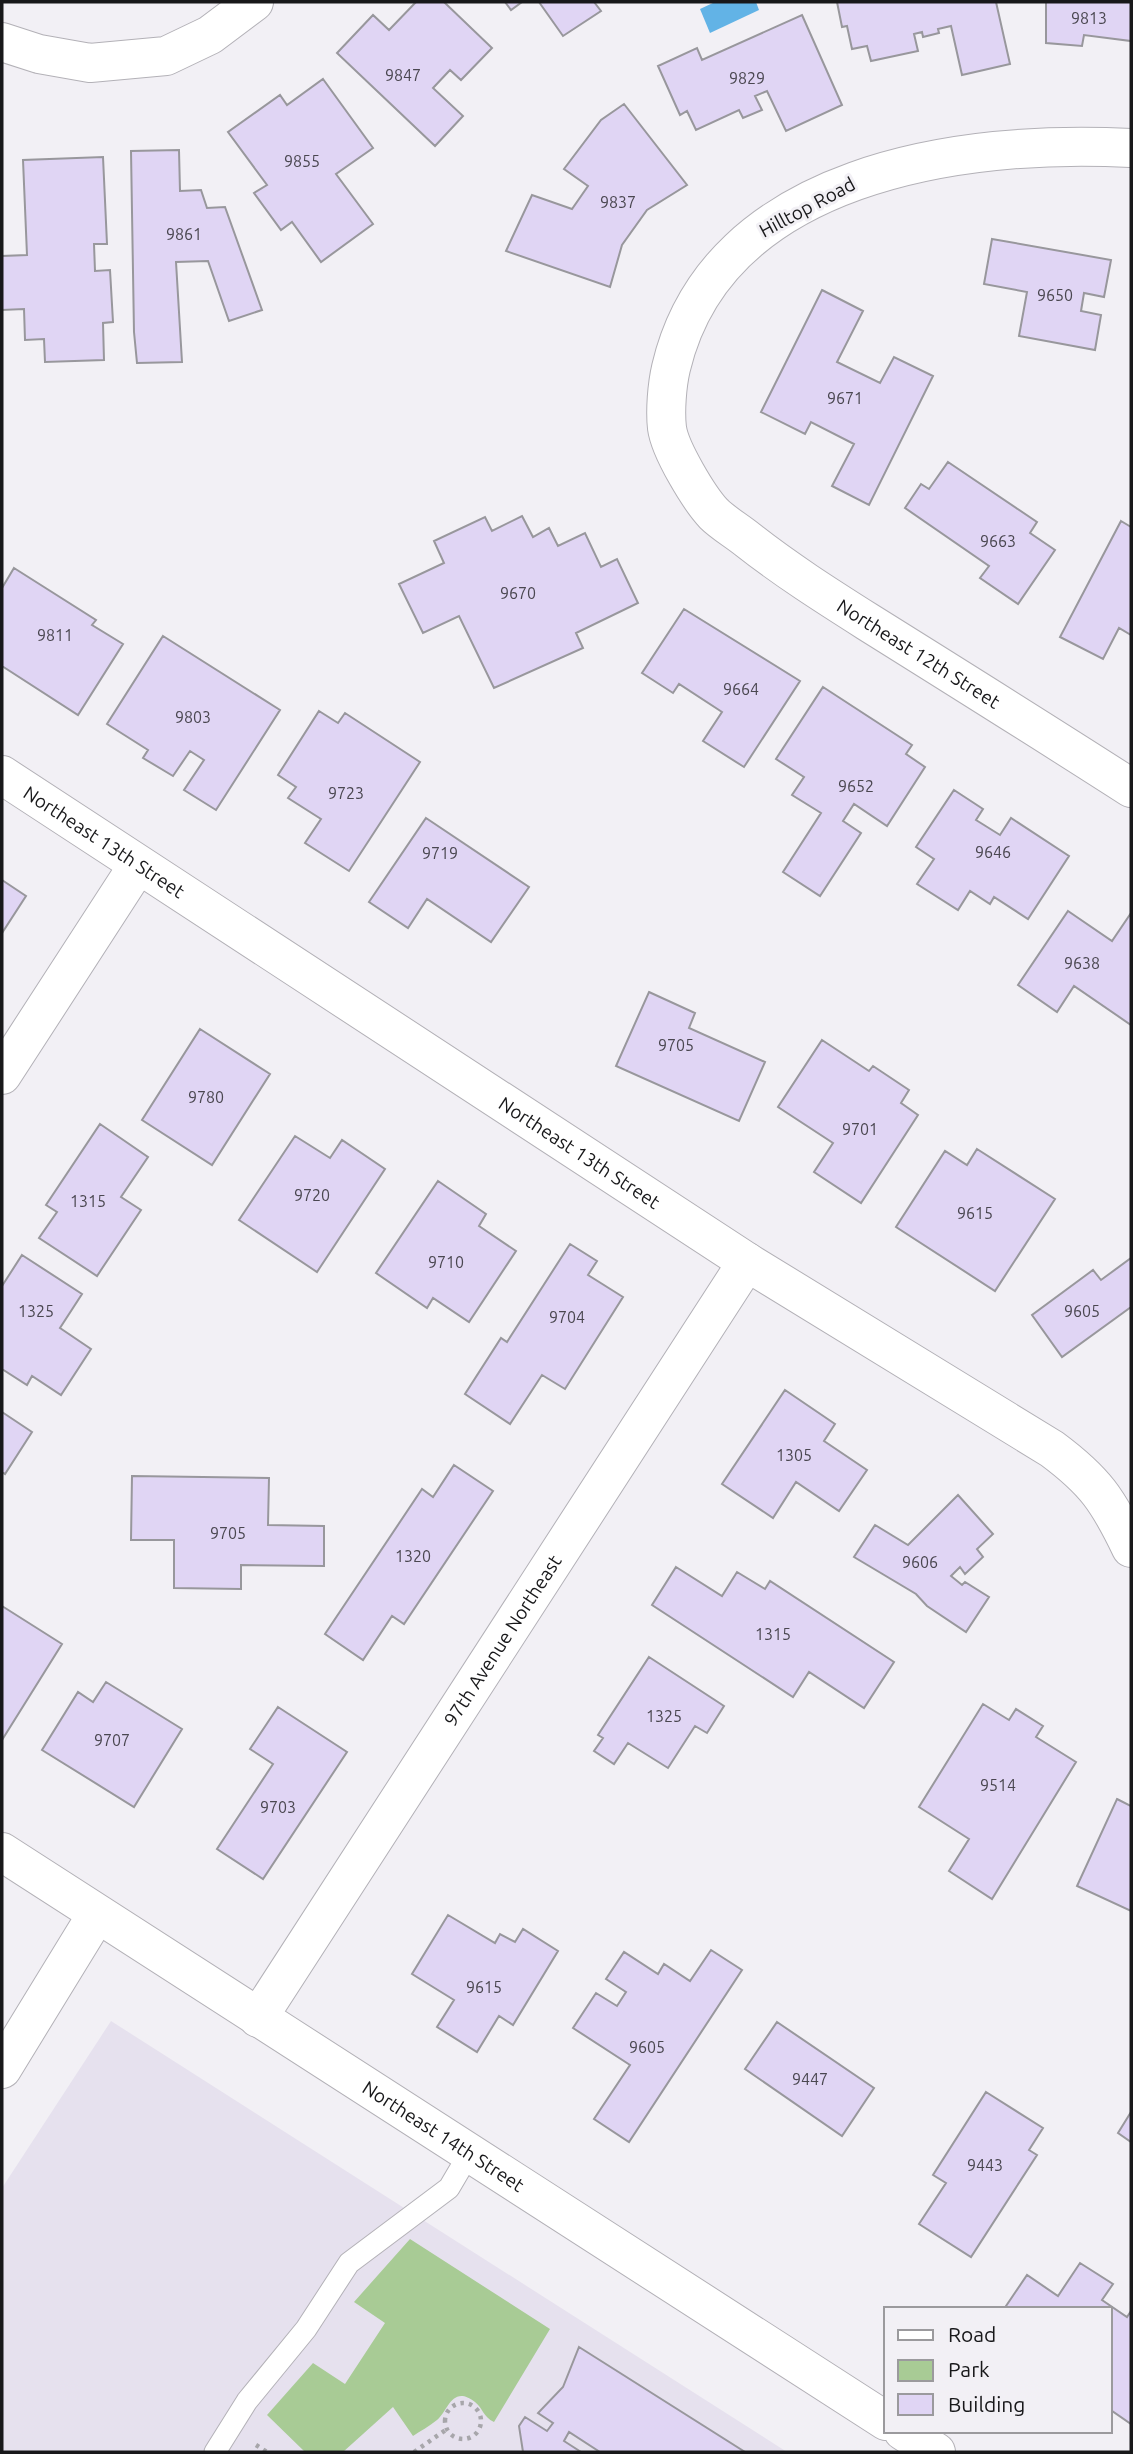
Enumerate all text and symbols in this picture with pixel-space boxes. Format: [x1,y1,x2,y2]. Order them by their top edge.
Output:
house number: 9813 [1071,9,1107,27]
house number: 9847 [385,66,421,84]
house number: 9829 [729,69,765,87]
house number: 9855 [284,152,320,170]
street label: Hilltop Road [755,172,859,242]
house number: 9837 [600,193,636,211]
house number: 9861 [166,225,202,243]
house number: 9650 [1037,286,1073,304]
house number: 9671 [827,389,863,407]
house number: 9663 [980,532,1016,550]
house number: 9670 [500,584,536,602]
street label: Northeast 12th Street [833,594,1004,713]
house number: 9811 [37,626,73,644]
house number: 9664 [723,680,759,698]
house number: 9803 [175,708,211,726]
house number: 9652 [838,777,874,795]
street label: Northeast 13th Street [19,781,189,903]
house number: 9723 [328,784,364,802]
house number: 9646 [975,843,1011,861]
house number: 9719 [422,844,458,862]
house number: 9638 [1064,954,1100,972]
house number: 9705 [658,1036,694,1054]
house number: 9780 [188,1088,224,1106]
street label: Northeast 13th Street [495,1092,665,1213]
house number: 9701 [842,1120,878,1138]
house number: 9720 [294,1186,330,1204]
house number: 1315 [70,1192,106,1210]
house number: 9615 [957,1204,993,1222]
house number: 9710 [428,1253,464,1271]
house number: 1325 [18,1302,54,1320]
house number: 9605 [1064,1302,1100,1320]
house number: 9704 [549,1308,585,1326]
house number: 1305 [776,1446,812,1464]
house number: 9705 [210,1524,246,1542]
house number: 1320 [395,1547,431,1565]
street label: 97th Avenue Northeast [439,1550,566,1730]
house number: 9606 [902,1553,938,1571]
house number: 1315 [755,1625,791,1643]
house number: 1325 [646,1707,682,1725]
house number: 9707 [94,1731,130,1749]
house number: 9514 [980,1776,1016,1794]
house number: 9703 [260,1798,296,1816]
house number: 9615 [466,1978,502,1996]
house number: 9605 [629,2038,665,2056]
house number: 9447 [792,2070,828,2088]
street label: Northeast 14th Street [359,2076,529,2197]
house number: 9443 [967,2156,1003,2174]
legend [884,2307,1112,2433]
text: Road [948,2322,996,2346]
text: Park [948,2357,990,2381]
text: Building [948,2392,1025,2416]

